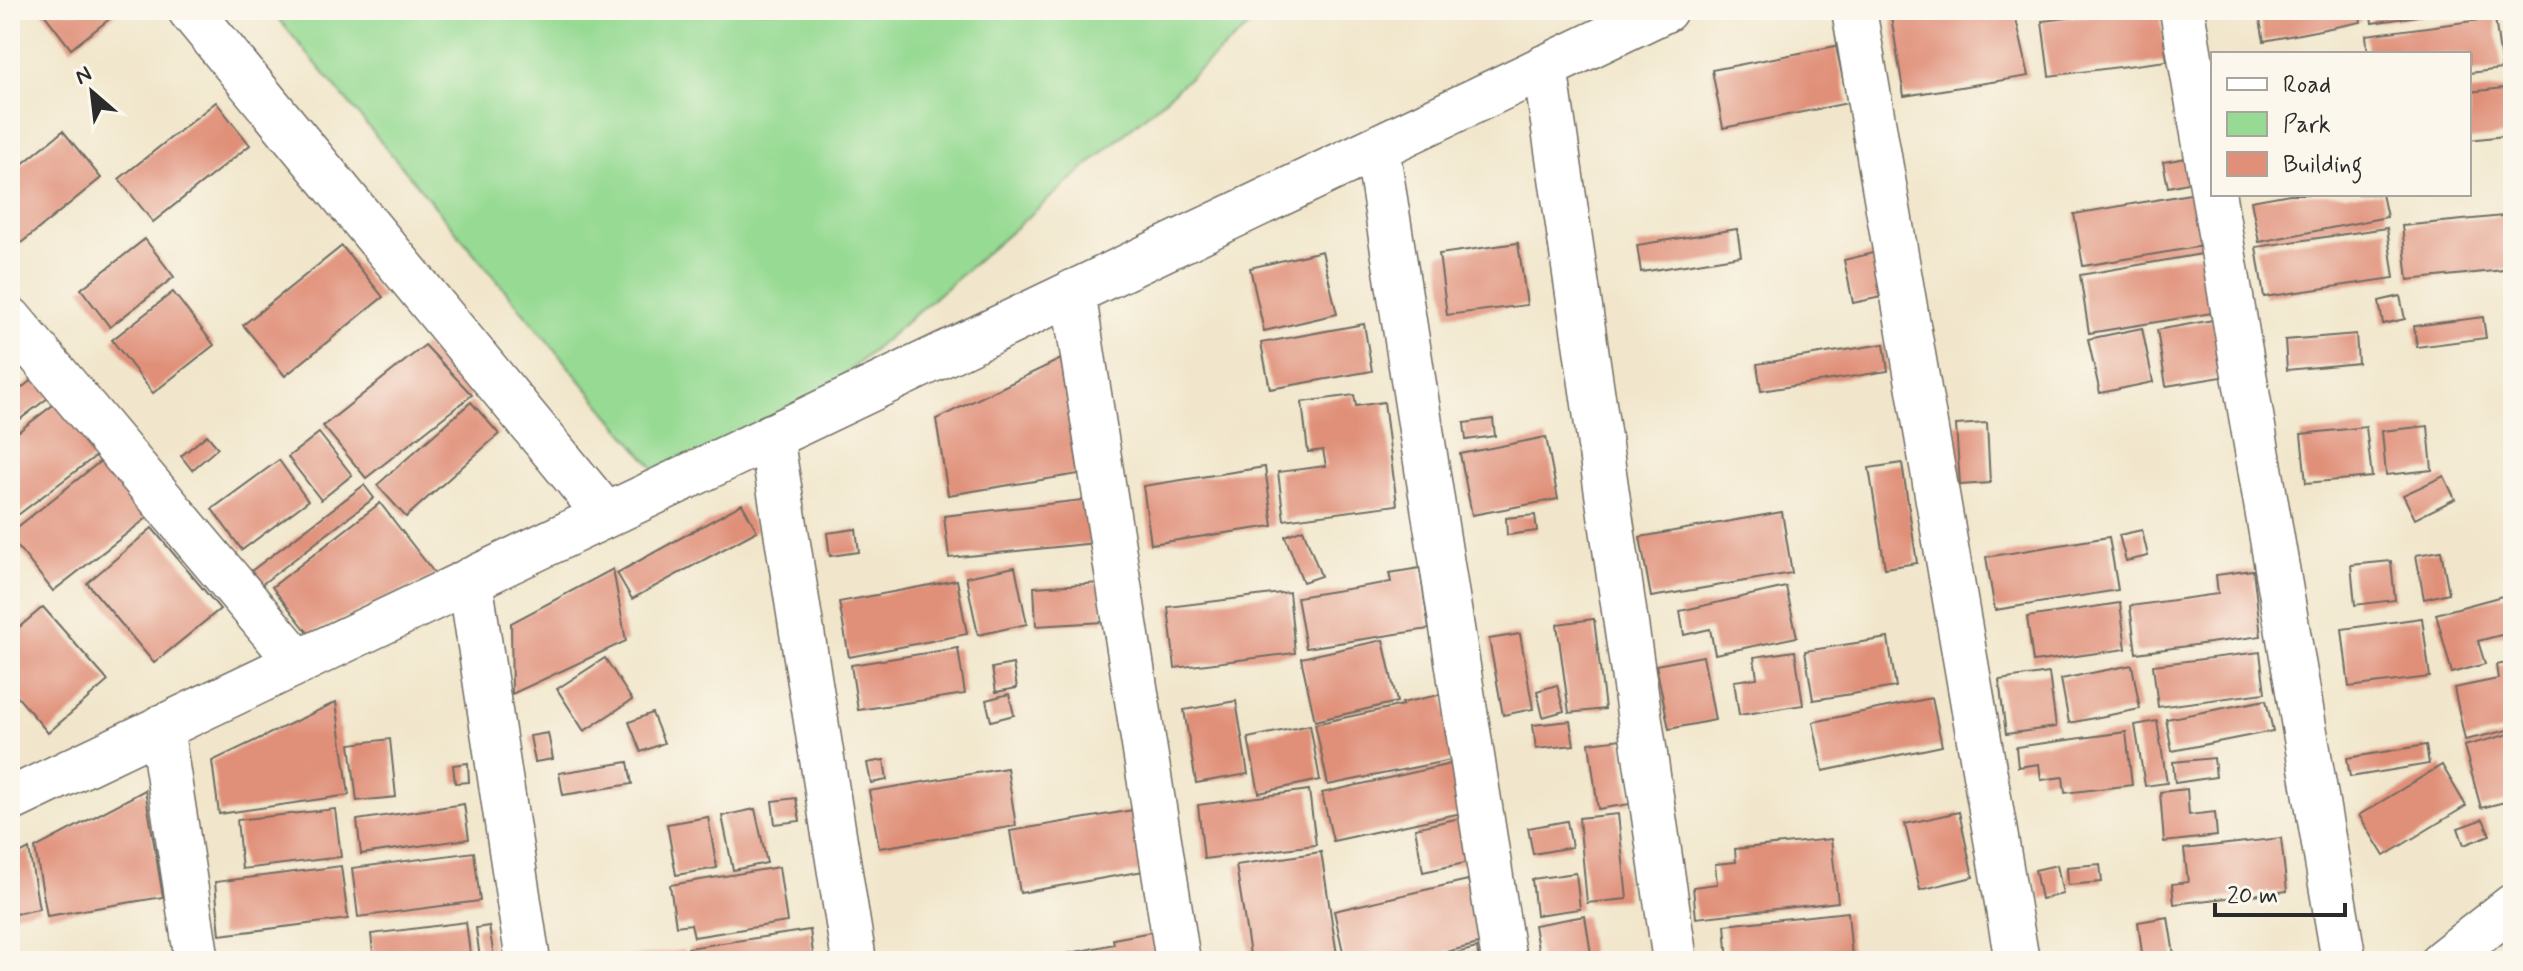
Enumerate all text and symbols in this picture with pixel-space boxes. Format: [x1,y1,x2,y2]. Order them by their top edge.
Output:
north arrow [52,52,132,132]
legend [2211,52,2471,196]
text: N [71,60,97,92]
text: Road [2283,70,2331,101]
text: Park [2283,110,2331,141]
text: Building [2283,150,2363,184]
scale bar [2215,867,2345,917]
text: 20 m [2227,881,2278,912]

